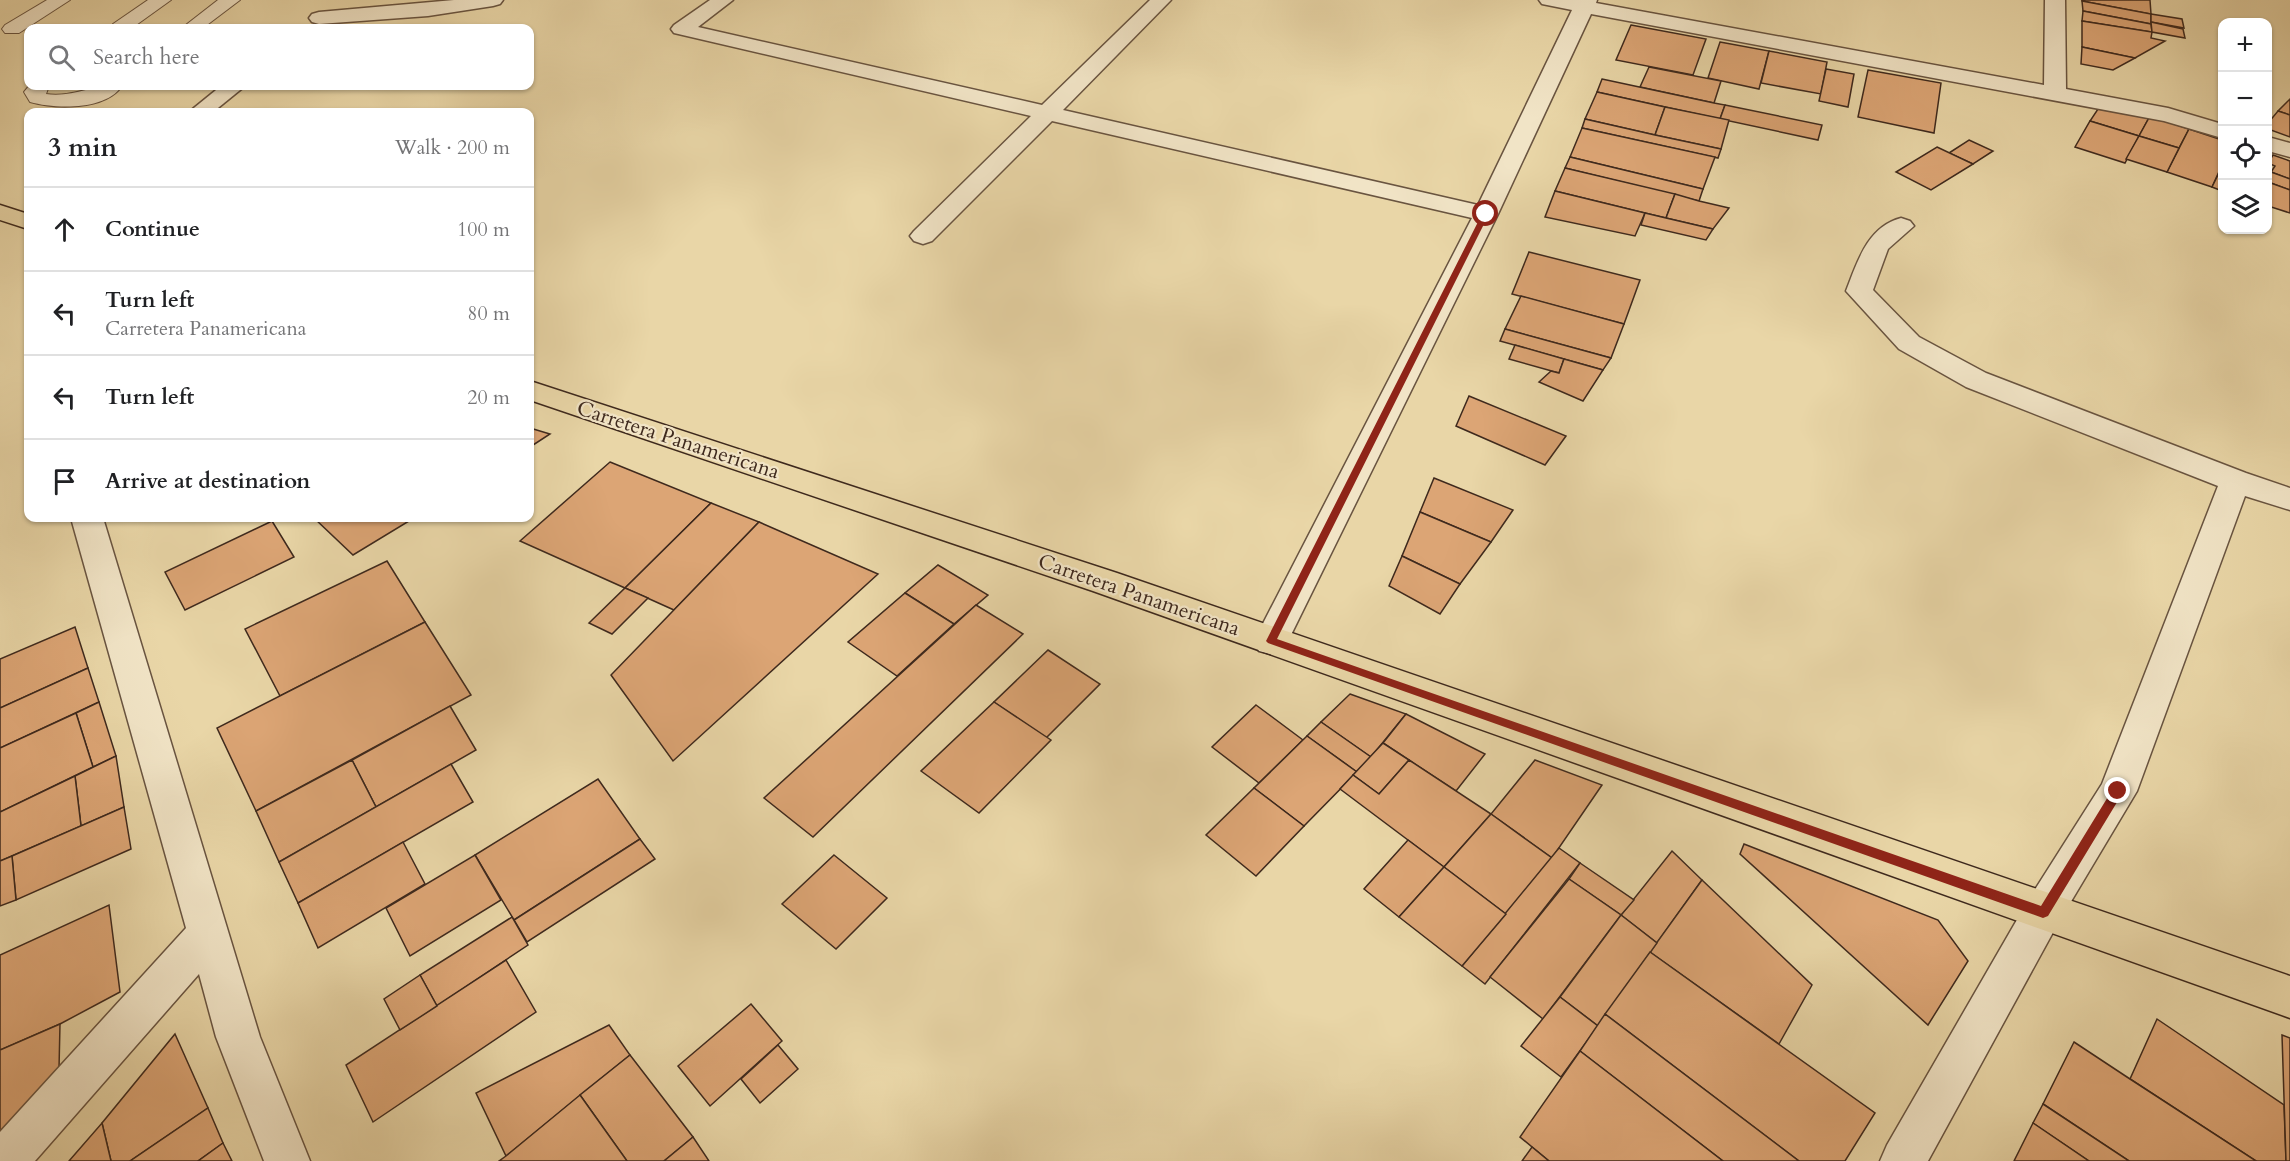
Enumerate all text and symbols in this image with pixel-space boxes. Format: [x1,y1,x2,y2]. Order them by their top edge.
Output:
map controls [2218,18,2272,234]
button: + [2218,18,2272,72]
search box [24,24,534,90]
icon: search [45,41,78,74]
text: Search here [93,42,200,72]
button: − [2218,72,2272,126]
button: locate [2218,126,2272,180]
text: 3 min [48,130,117,165]
text: Walk · 200 m [395,134,510,161]
button: layers [2218,180,2272,234]
route start [1472,200,1498,226]
icon: ahead [48,213,81,246]
text: Continue [105,214,200,244]
text: 100 m [457,216,510,243]
text: Turn left [105,285,194,315]
icon: left [48,297,81,330]
text: 80 m [467,300,510,327]
text: Carretera Panamericana [105,315,306,342]
icon: left [48,381,81,414]
text: Turn left [105,382,194,412]
text: 20 m [467,384,510,411]
street label: Carretera Panamericana [573,394,783,486]
icon: arrive [48,465,81,498]
text: Arrive at destination [105,466,310,496]
street label: Carretera Panamericana [1034,547,1244,643]
route end [2104,777,2130,803]

